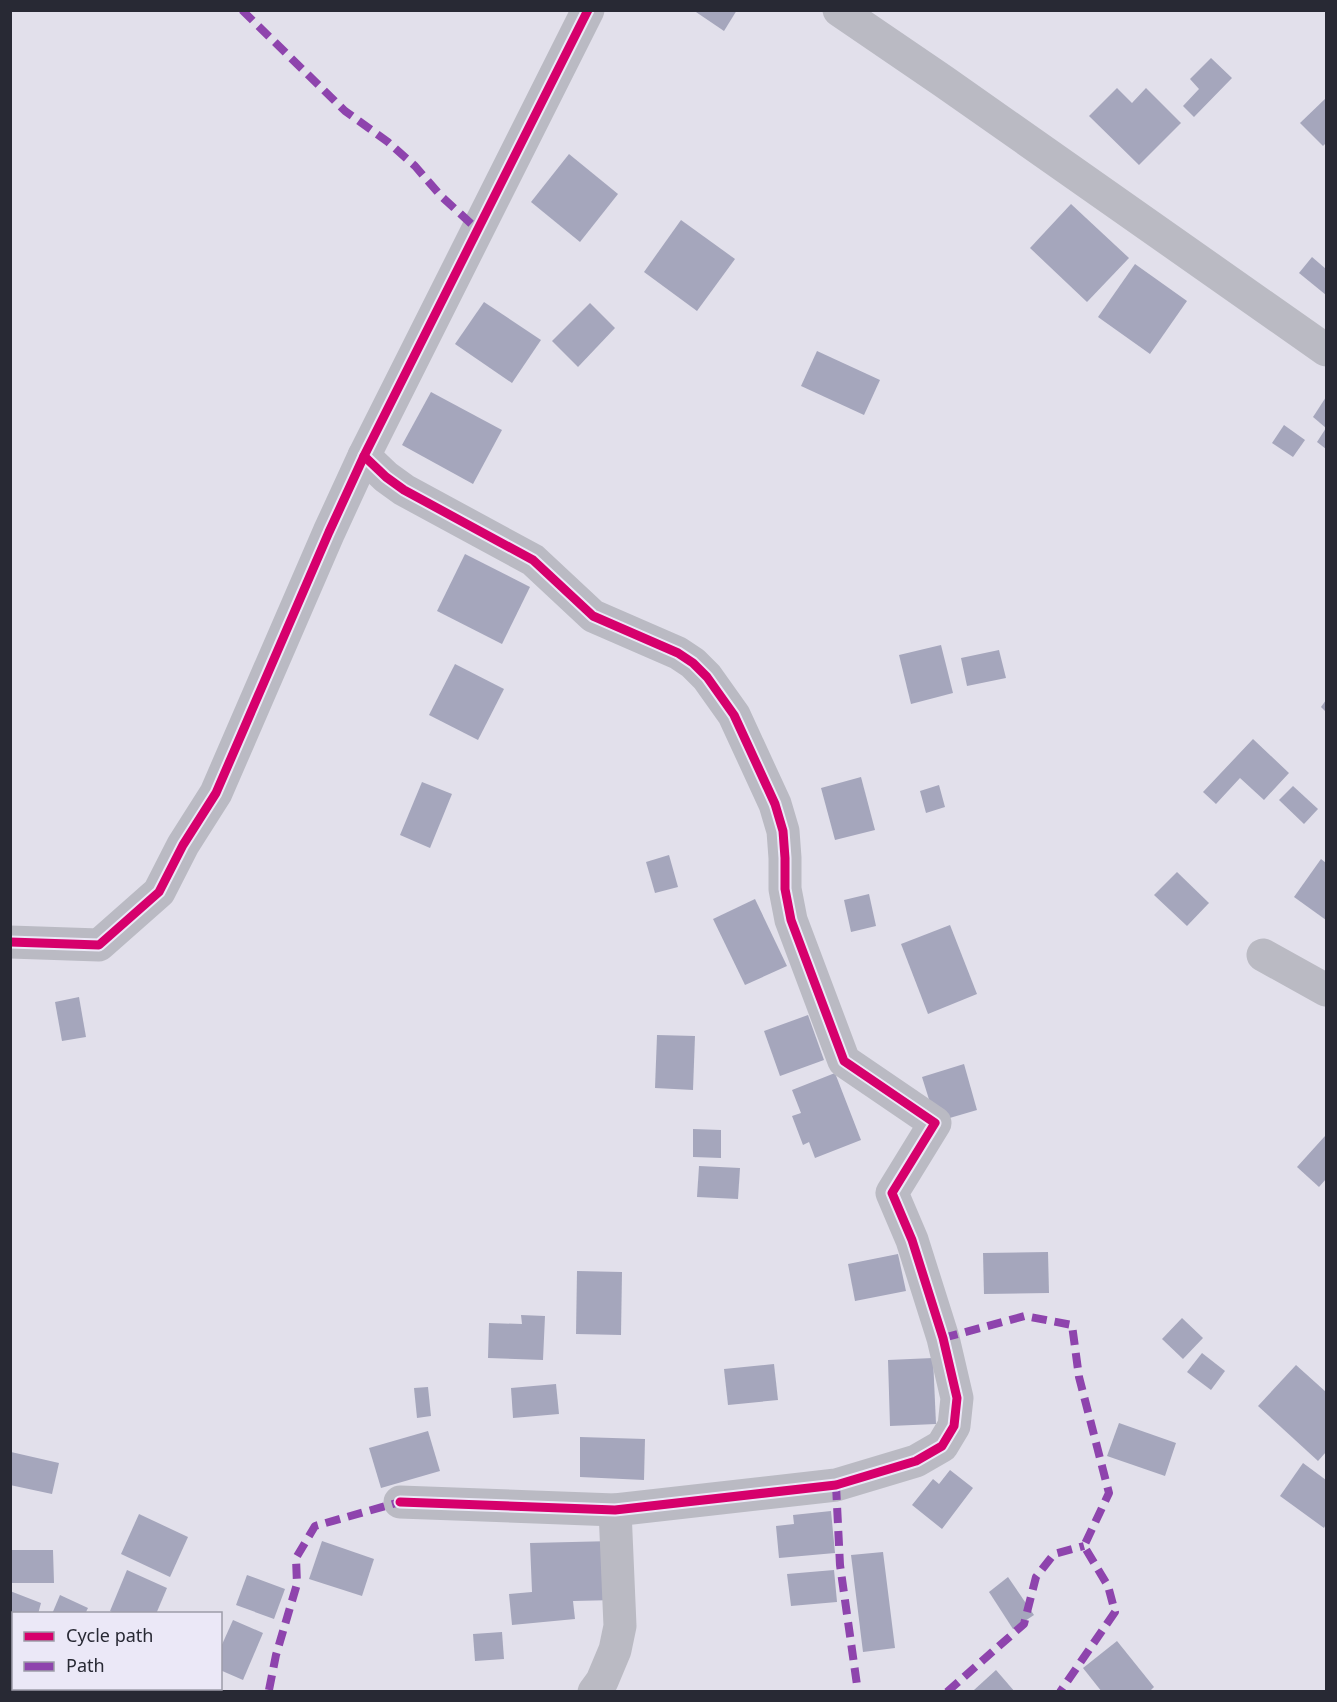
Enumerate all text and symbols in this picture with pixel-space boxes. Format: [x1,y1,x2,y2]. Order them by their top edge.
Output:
legend [12,1612,222,1690]
text: Cycle path [66,1623,153,1647]
text: Path [66,1653,105,1677]

